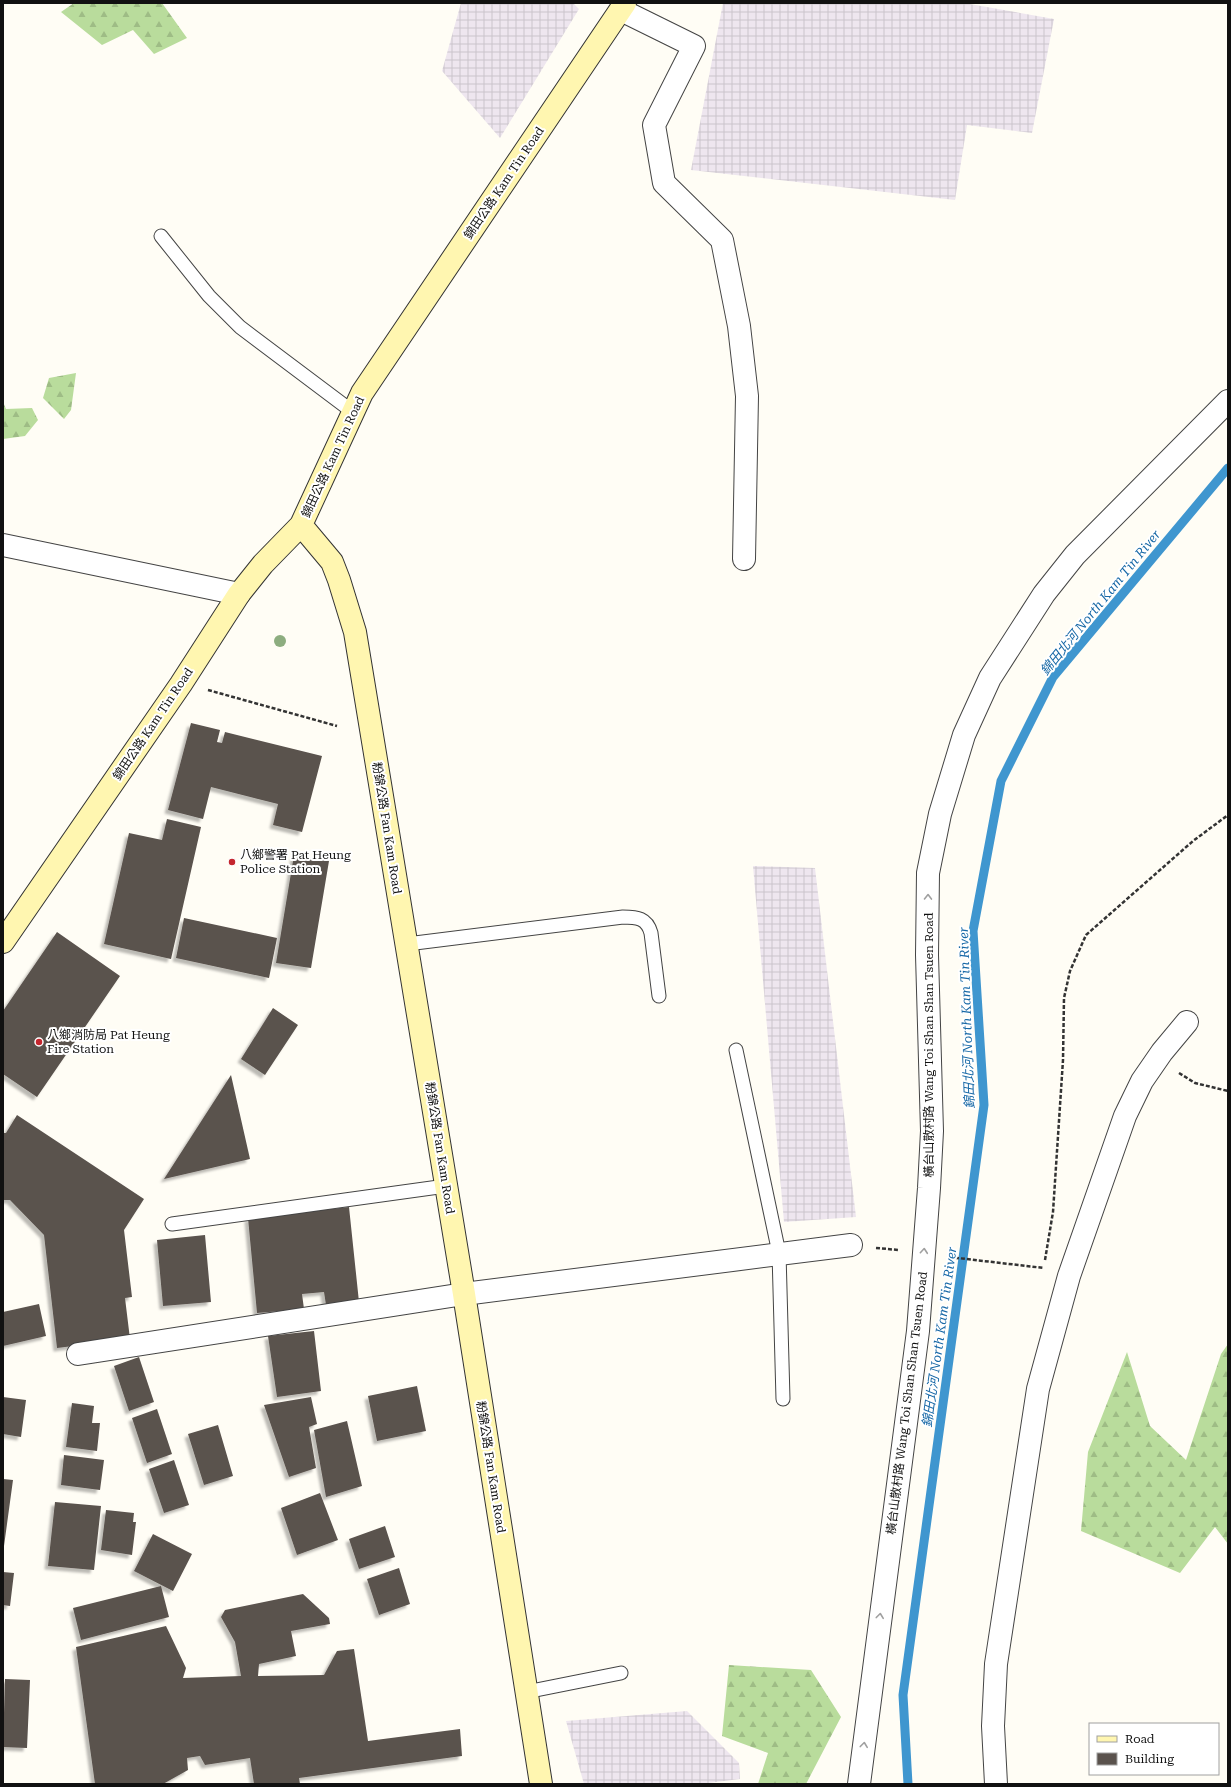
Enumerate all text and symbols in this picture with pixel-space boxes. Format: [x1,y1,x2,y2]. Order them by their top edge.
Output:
street label: 錦田公路 Kam Tin Road [461,124,547,242]
street label: 錦田公路 Kam Tin Road [299,394,367,520]
water label: 錦田北河 North Kam Tin River [1037,526,1164,678]
street label: 錦田公路 Kam Tin Road [110,665,196,783]
street label: 粉錦公路 Fan Kam Road [370,761,404,895]
place label: 八鄉警署 Pat Heung Police Station [240,848,351,876]
marker: 八鄉警署 Pat Heung Police Station [227,857,237,867]
one-way arrow [924,894,932,900]
street label: 橫台山散村路 Wang Toi Shan Shan Tsuen Road [922,912,936,1177]
water label: 錦田北河 North Kam Tin River [956,926,977,1109]
place label: 八鄉消防局 Pat Heung Fire Station [47,1028,170,1056]
marker: 八鄉消防局 Pat Heung Fire Station [34,1037,44,1047]
street label: 粉錦公路 Fan Kam Road [423,1081,457,1215]
water label: 錦田北河 North Kam Tin River [919,1245,960,1428]
one-way arrow [920,1248,929,1254]
street label: 橫台山散村路 Wang Toi Shan Shan Tsuen Road [884,1270,930,1535]
street label: 粉錦公路 Fan Kam Road [474,1400,508,1534]
one-way arrow [876,1613,885,1619]
legend [1089,1723,1219,1775]
text: Road [1125,1732,1155,1746]
one-way arrow [859,1742,868,1748]
text: Building [1125,1752,1174,1766]

